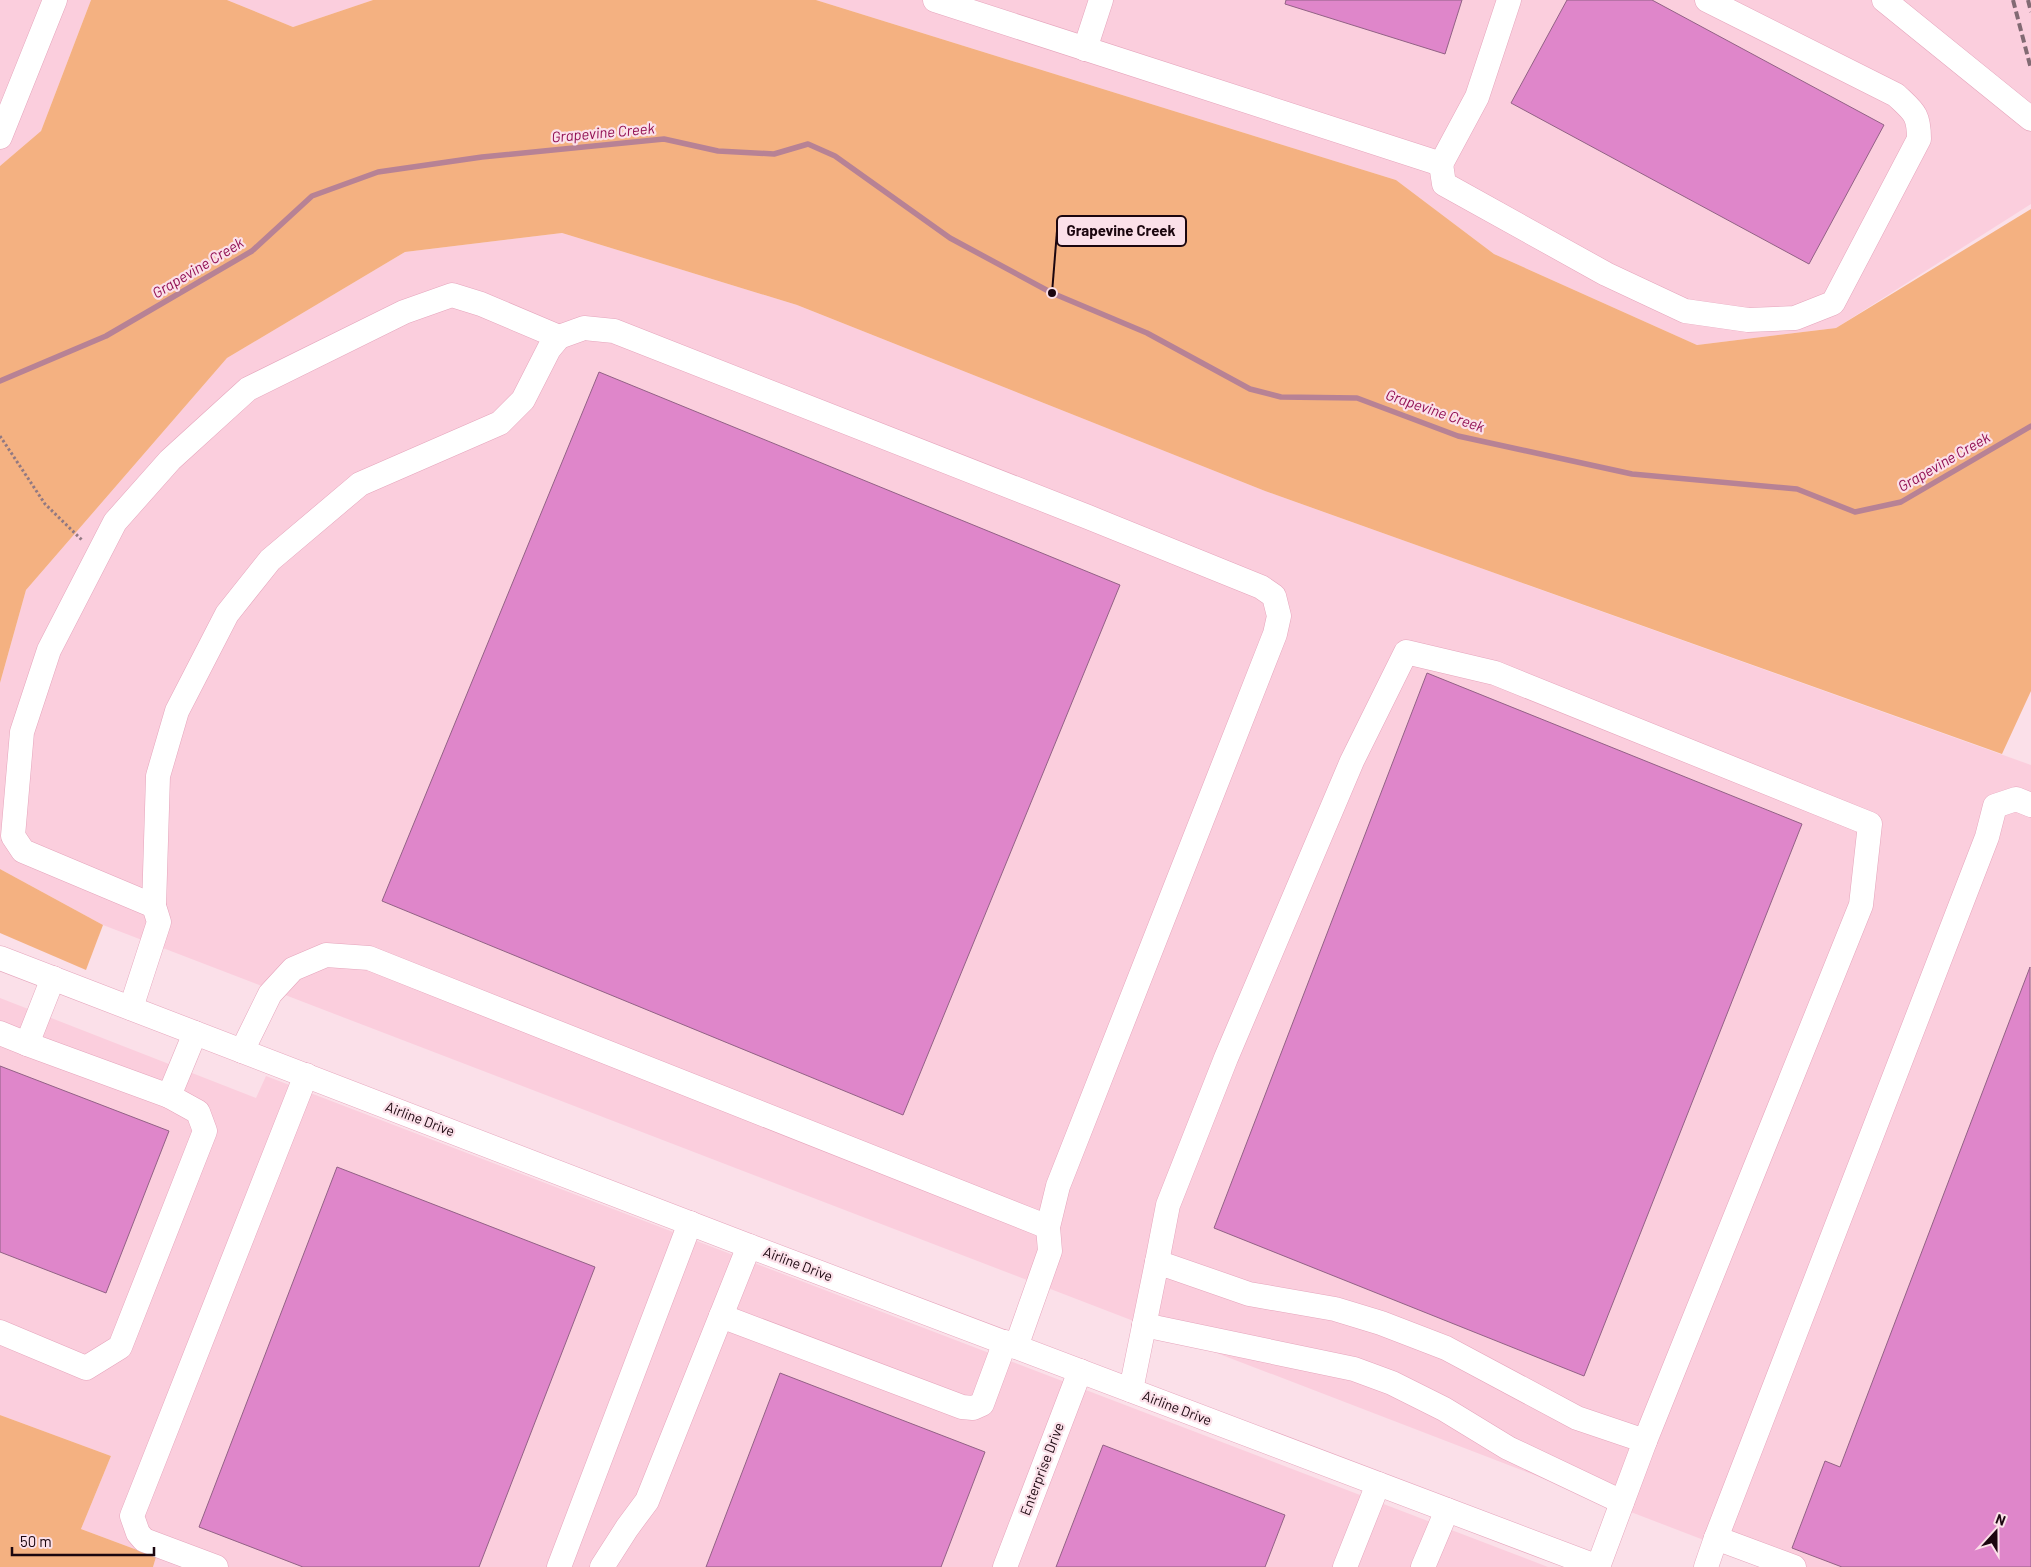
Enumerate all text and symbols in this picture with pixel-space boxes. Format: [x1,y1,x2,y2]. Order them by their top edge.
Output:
water label: Grapevine Creek [551,118,656,145]
callout: Grapevine Creek [1057,216,1186,246]
text: Grapevine Creek [1066,221,1176,239]
water label: Grapevine Creek [149,232,247,301]
water label: Grapevine Creek [1384,385,1488,436]
water label: Grapevine Creek [1894,427,1993,495]
street label: Airline Drive [383,1098,457,1140]
street label: Airline Drive [761,1243,835,1285]
street label: Airline Drive [1140,1387,1214,1429]
street label: Enterprise Drive [1016,1420,1067,1518]
north arrow [1971,1507,2021,1557]
text: N [1993,1510,2008,1529]
scale bar [12,1524,155,1556]
text: 50 m [20,1532,52,1550]

